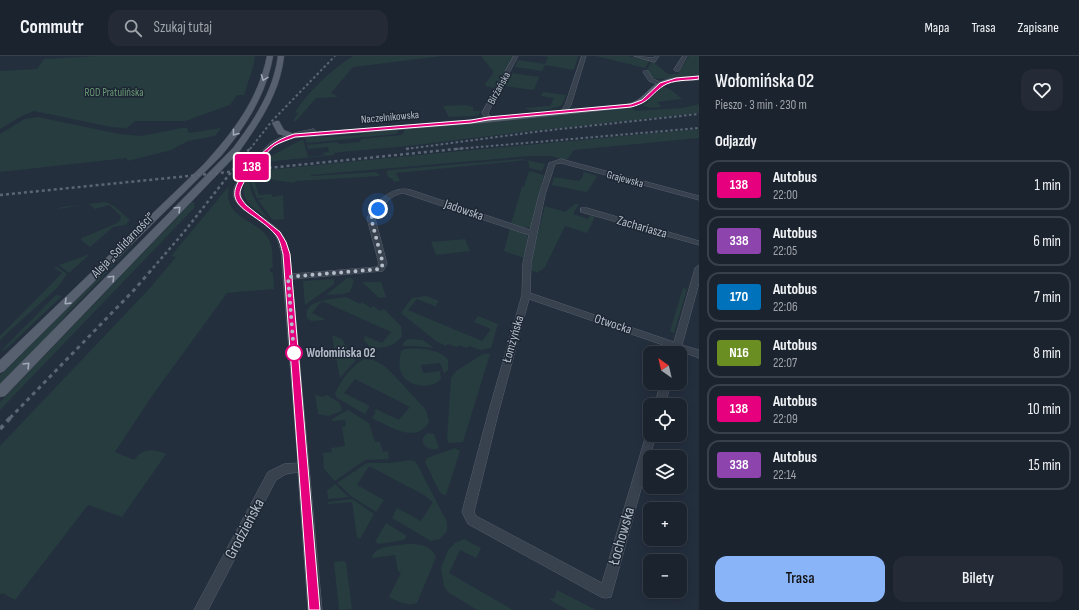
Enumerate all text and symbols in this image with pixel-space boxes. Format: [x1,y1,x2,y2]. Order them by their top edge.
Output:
search box [108,10,388,46]
text: Commutr [20,16,84,39]
icon: search [122,17,144,39]
text: Szukaj tutaj [154,18,212,37]
text: Mapa [924,19,949,36]
text: Trasa [971,19,996,36]
text: Zapisane [1018,19,1059,36]
street label: Birżańska [485,69,513,107]
button: heart [1021,69,1063,111]
text: Wołomińska 02 [715,70,814,93]
one-way arrow [261,75,269,82]
park label: ROD Pratulińska [85,86,143,99]
text: Pieszo · 3 min · 230 m [715,97,807,113]
street label: Naczelnikowska [360,108,420,126]
one-way arrow [233,128,240,135]
text: Odjazdy [715,132,757,151]
line badge: 138 [229,154,275,180]
text: 138 [243,158,261,175]
street label: Grajewska [605,168,645,190]
text: Autobus [773,168,817,187]
text: 138 [730,176,748,193]
text: 1 min [1035,176,1061,195]
text: 22:00 [773,187,798,203]
street label: Jadowska [441,196,486,224]
your location [368,199,388,219]
one-way arrow [173,206,181,214]
street label: Aleja „Solidarności” [87,209,158,282]
street label: Zachariasza [615,212,669,242]
text: Autobus [773,224,817,243]
text: 338 [729,232,749,249]
text: 6 min [1033,232,1061,251]
text: 22:05 [773,243,797,259]
one-way arrow [108,275,115,283]
text: Autobus [773,280,817,299]
text: 170 [730,288,748,305]
text: 7 min [1034,288,1061,307]
one-way arrow [64,297,72,305]
text: 22:06 [773,299,798,315]
street label: Otwocka [592,310,634,338]
street label: Łomżyńska [498,314,527,365]
text: Autobus [773,336,817,355]
marker: Wołomińska 02 [285,344,303,362]
text: N16 [729,344,749,361]
text: 8 min [1033,344,1061,363]
place label: Wołomińska 02 [306,345,376,361]
north arrow [643,346,687,390]
map controls [643,346,687,598]
text: 22:07 [773,355,797,371]
one-way arrow [22,362,30,370]
text: Autobus [773,392,817,411]
button: locate [643,398,687,442]
text: 138 [730,400,748,417]
text: 10 min [1028,400,1061,419]
text: 22:09 [773,411,798,427]
text: Autobus [773,448,817,467]
button: layers [643,450,687,494]
text: 338 [729,456,749,473]
text: 15 min [1029,456,1061,475]
text: 22:14 [773,467,796,483]
street label: Grodzieńska [221,496,269,562]
button: + [643,502,687,546]
street label: Łochowska [604,505,639,568]
button: − [643,554,687,598]
button: Trasa [715,556,885,602]
button: Bilety [893,556,1063,602]

